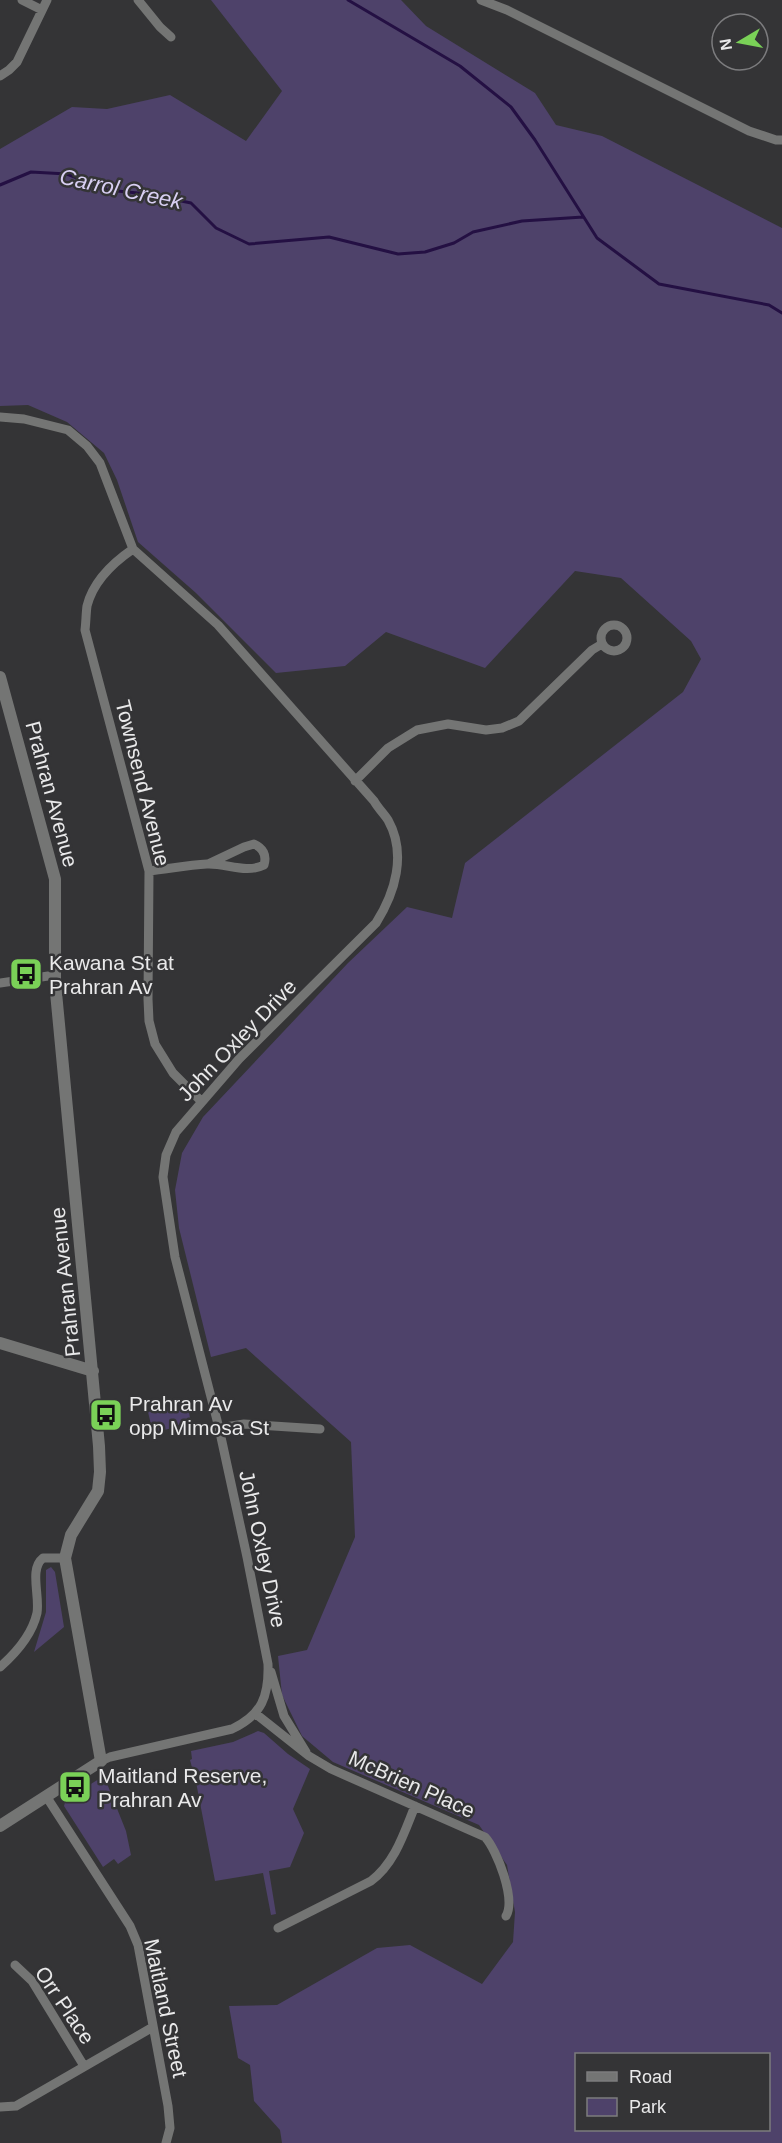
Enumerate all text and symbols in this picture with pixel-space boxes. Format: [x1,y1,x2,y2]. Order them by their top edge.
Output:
north arrow [710,12,770,72]
text: N [716,37,735,52]
water label: Carrol Creek [57,164,186,214]
street label: Townsend Avenue [111,698,175,868]
street label: Prahran Avenue [21,718,83,870]
place label: Kawana St at Prahran Av [49,951,174,998]
bus stop icon: Kawana St at Prahran Av [8,956,44,992]
street label: John Oxley Drive [173,975,301,1105]
street label: Prahran Avenue [46,1206,84,1358]
place label: Prahran Av opp Mimosa St [129,1392,269,1439]
bus stop icon: Prahran Av opp Mimosa St [88,1397,124,1433]
street label: John Oxley Drive [235,1468,291,1630]
street label: McBrien Place [345,1746,479,1822]
place label: Maitland Reserve, Prahran Av [98,1764,267,1811]
bus stop icon: Maitland Reserve, Prahran Av [57,1769,93,1805]
street label: Maitland Street [140,1937,192,2080]
street label: Orr Place [31,1962,99,2048]
legend [575,2053,770,2131]
text: Road [629,2067,672,2087]
text: Park [629,2097,667,2117]

